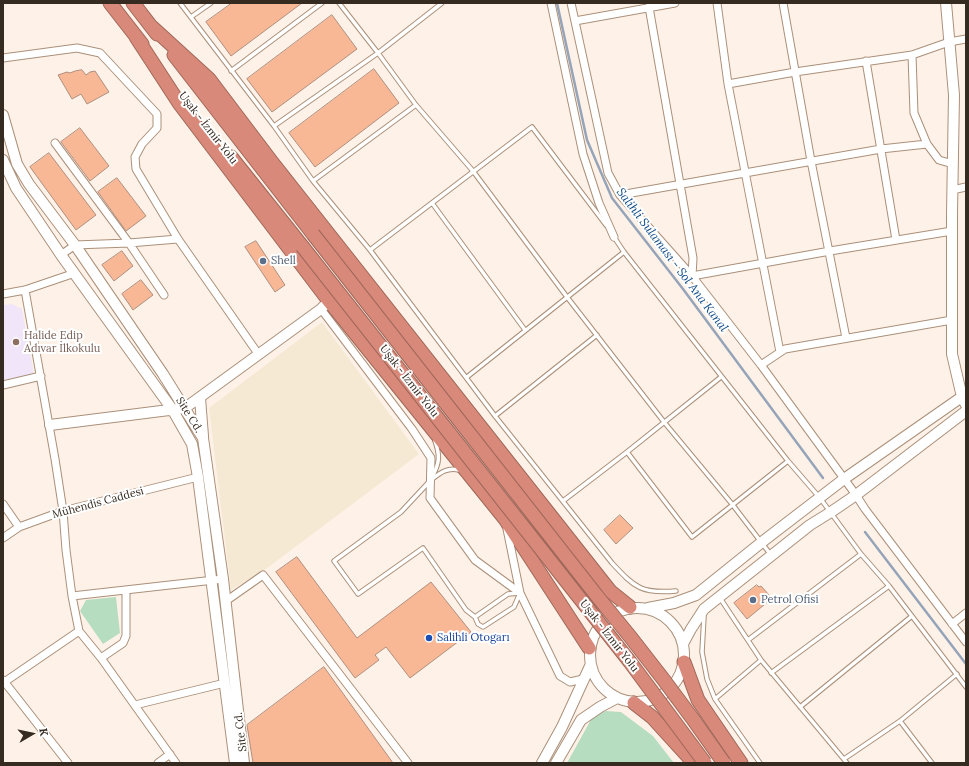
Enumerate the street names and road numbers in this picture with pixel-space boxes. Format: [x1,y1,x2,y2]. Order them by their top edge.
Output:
street label: Uşak - İzmir Yolu [176,89,240,167]
street label: Uşak - İzmir Yolu [377,342,441,420]
street label: Site Cd. [173,395,205,435]
street label: Mühendis Caddesi [51,484,145,522]
street label: Uşak - İzmir Yolu [577,597,641,675]
street label: Site Cd. [232,712,250,752]

